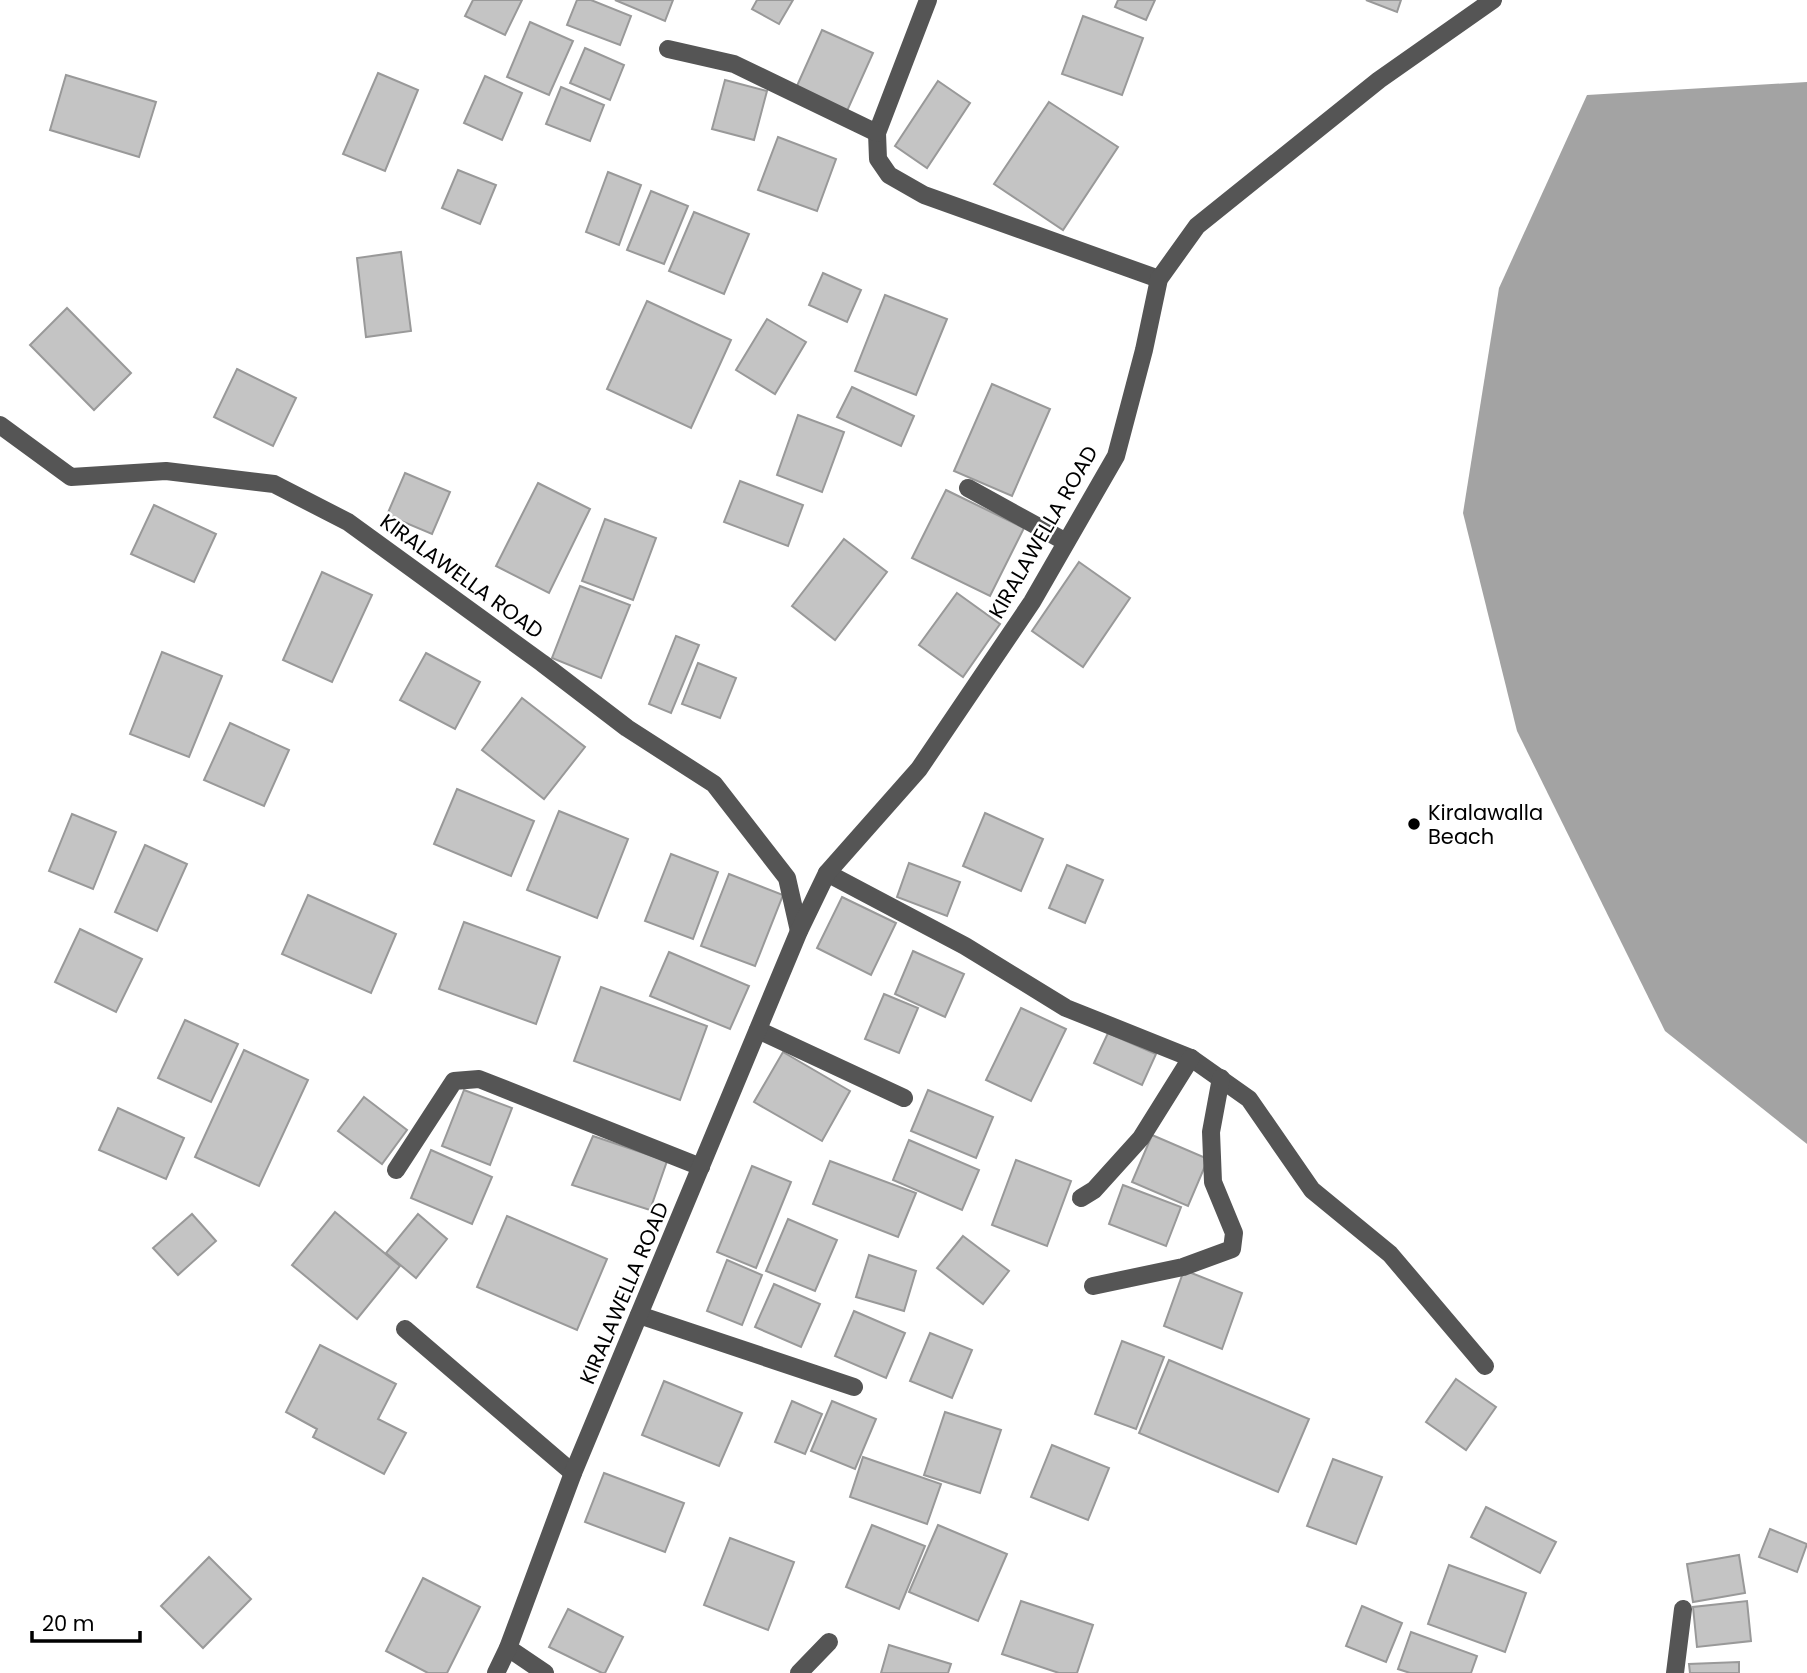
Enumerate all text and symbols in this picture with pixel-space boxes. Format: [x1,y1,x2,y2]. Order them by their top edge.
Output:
street label: KIRALAWELLA ROAD [982,440,1104,624]
street label: KIRALAWELLA ROAD [374,507,550,645]
place label: Kiralawalla Beach [1428,798,1543,851]
marker: Kiralawalla Beach [1406,816,1422,832]
street label: KIRALAWELLA ROAD [572,1197,676,1389]
scale bar [32,1600,140,1644]
text: 20 m [42,1609,95,1638]

